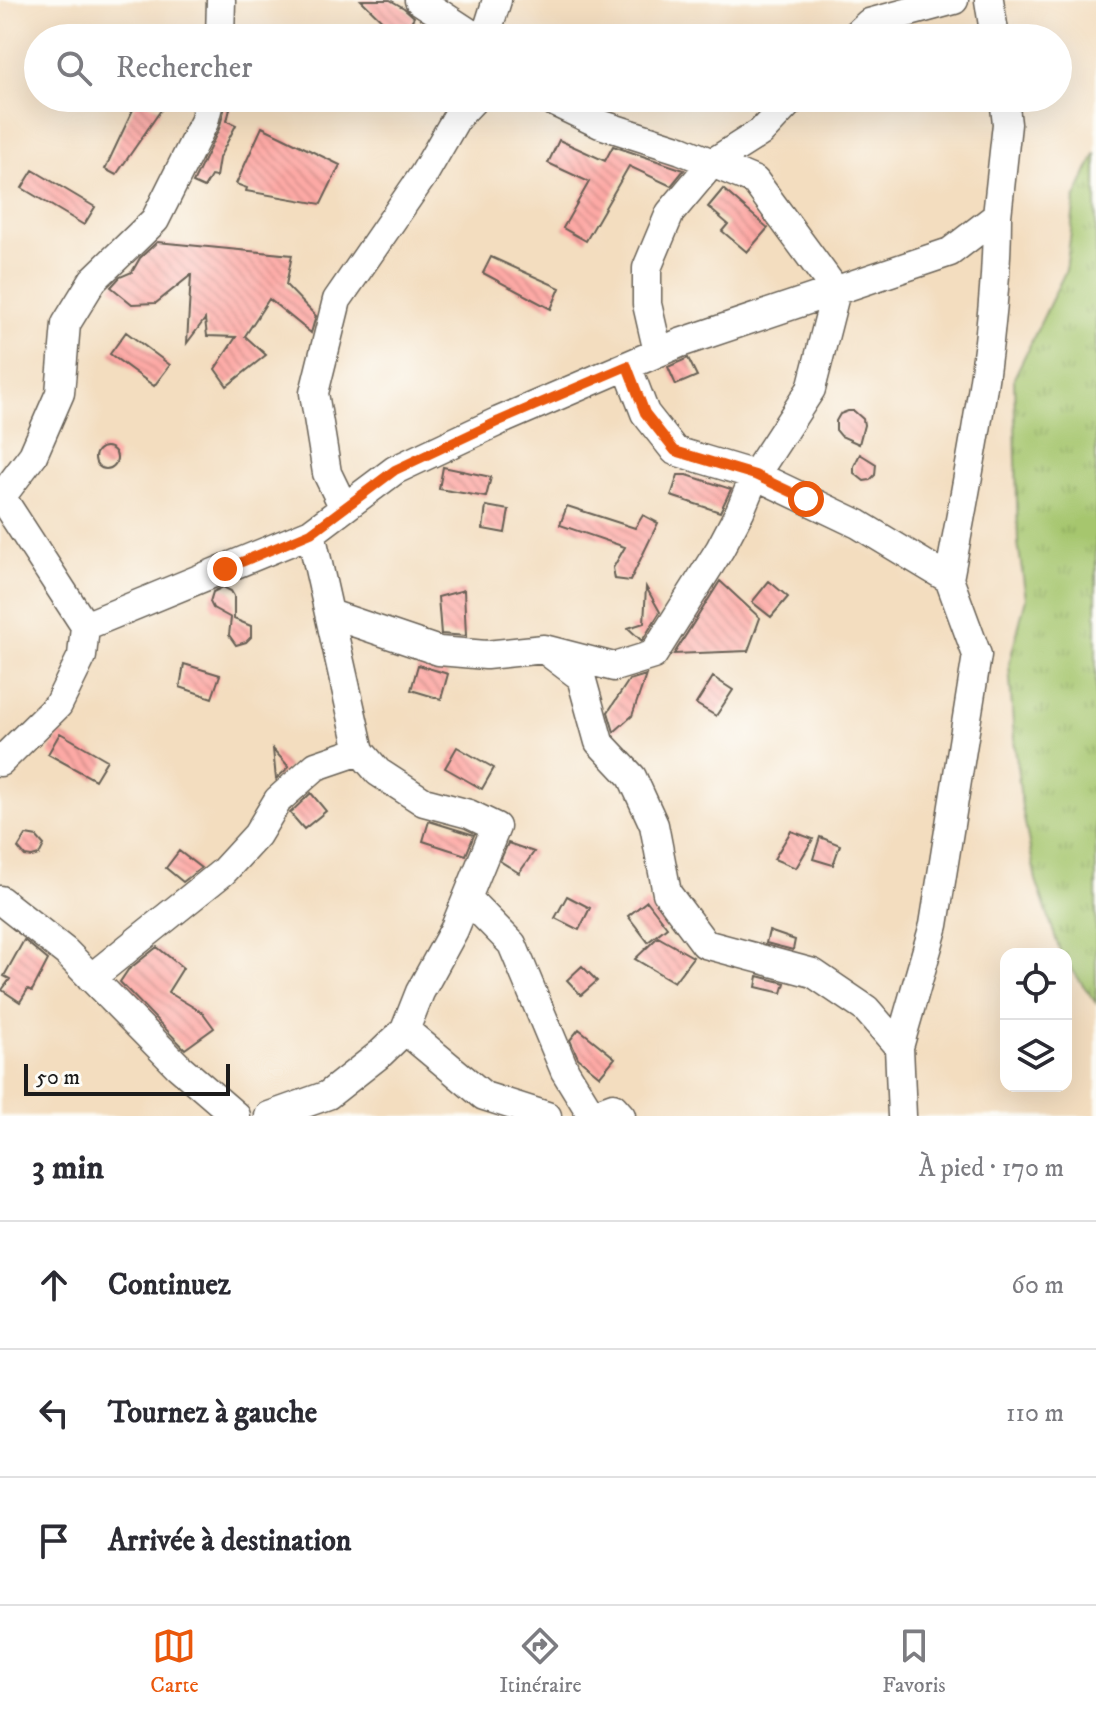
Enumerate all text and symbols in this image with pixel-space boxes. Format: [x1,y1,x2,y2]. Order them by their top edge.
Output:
search box [24,24,1072,112]
icon: search [52,46,96,90]
text: Rechercher [116,50,252,87]
route start [788,481,824,517]
route end [207,551,243,587]
map controls [1000,948,1072,1092]
button: locate [1000,948,1072,1020]
button: layers [1000,1020,1072,1092]
scale bar [24,1060,230,1096]
text: 50 m [36,1064,80,1091]
text: 3 min [32,1147,104,1189]
text: À pied · 170 m [919,1152,1064,1185]
icon: ahead [32,1263,76,1307]
text: Continuez [108,1267,231,1304]
text: 60 m [1011,1269,1064,1302]
icon: left [32,1391,76,1435]
text: Tournez à gauche [108,1395,317,1432]
text: 110 m [1006,1397,1064,1430]
icon: arrive [32,1519,76,1563]
text: Arrivée à destination [108,1523,352,1560]
tab: Carte [150,1624,199,1699]
tab: Itinéraire [499,1624,582,1699]
tab: Favoris [882,1624,946,1699]

